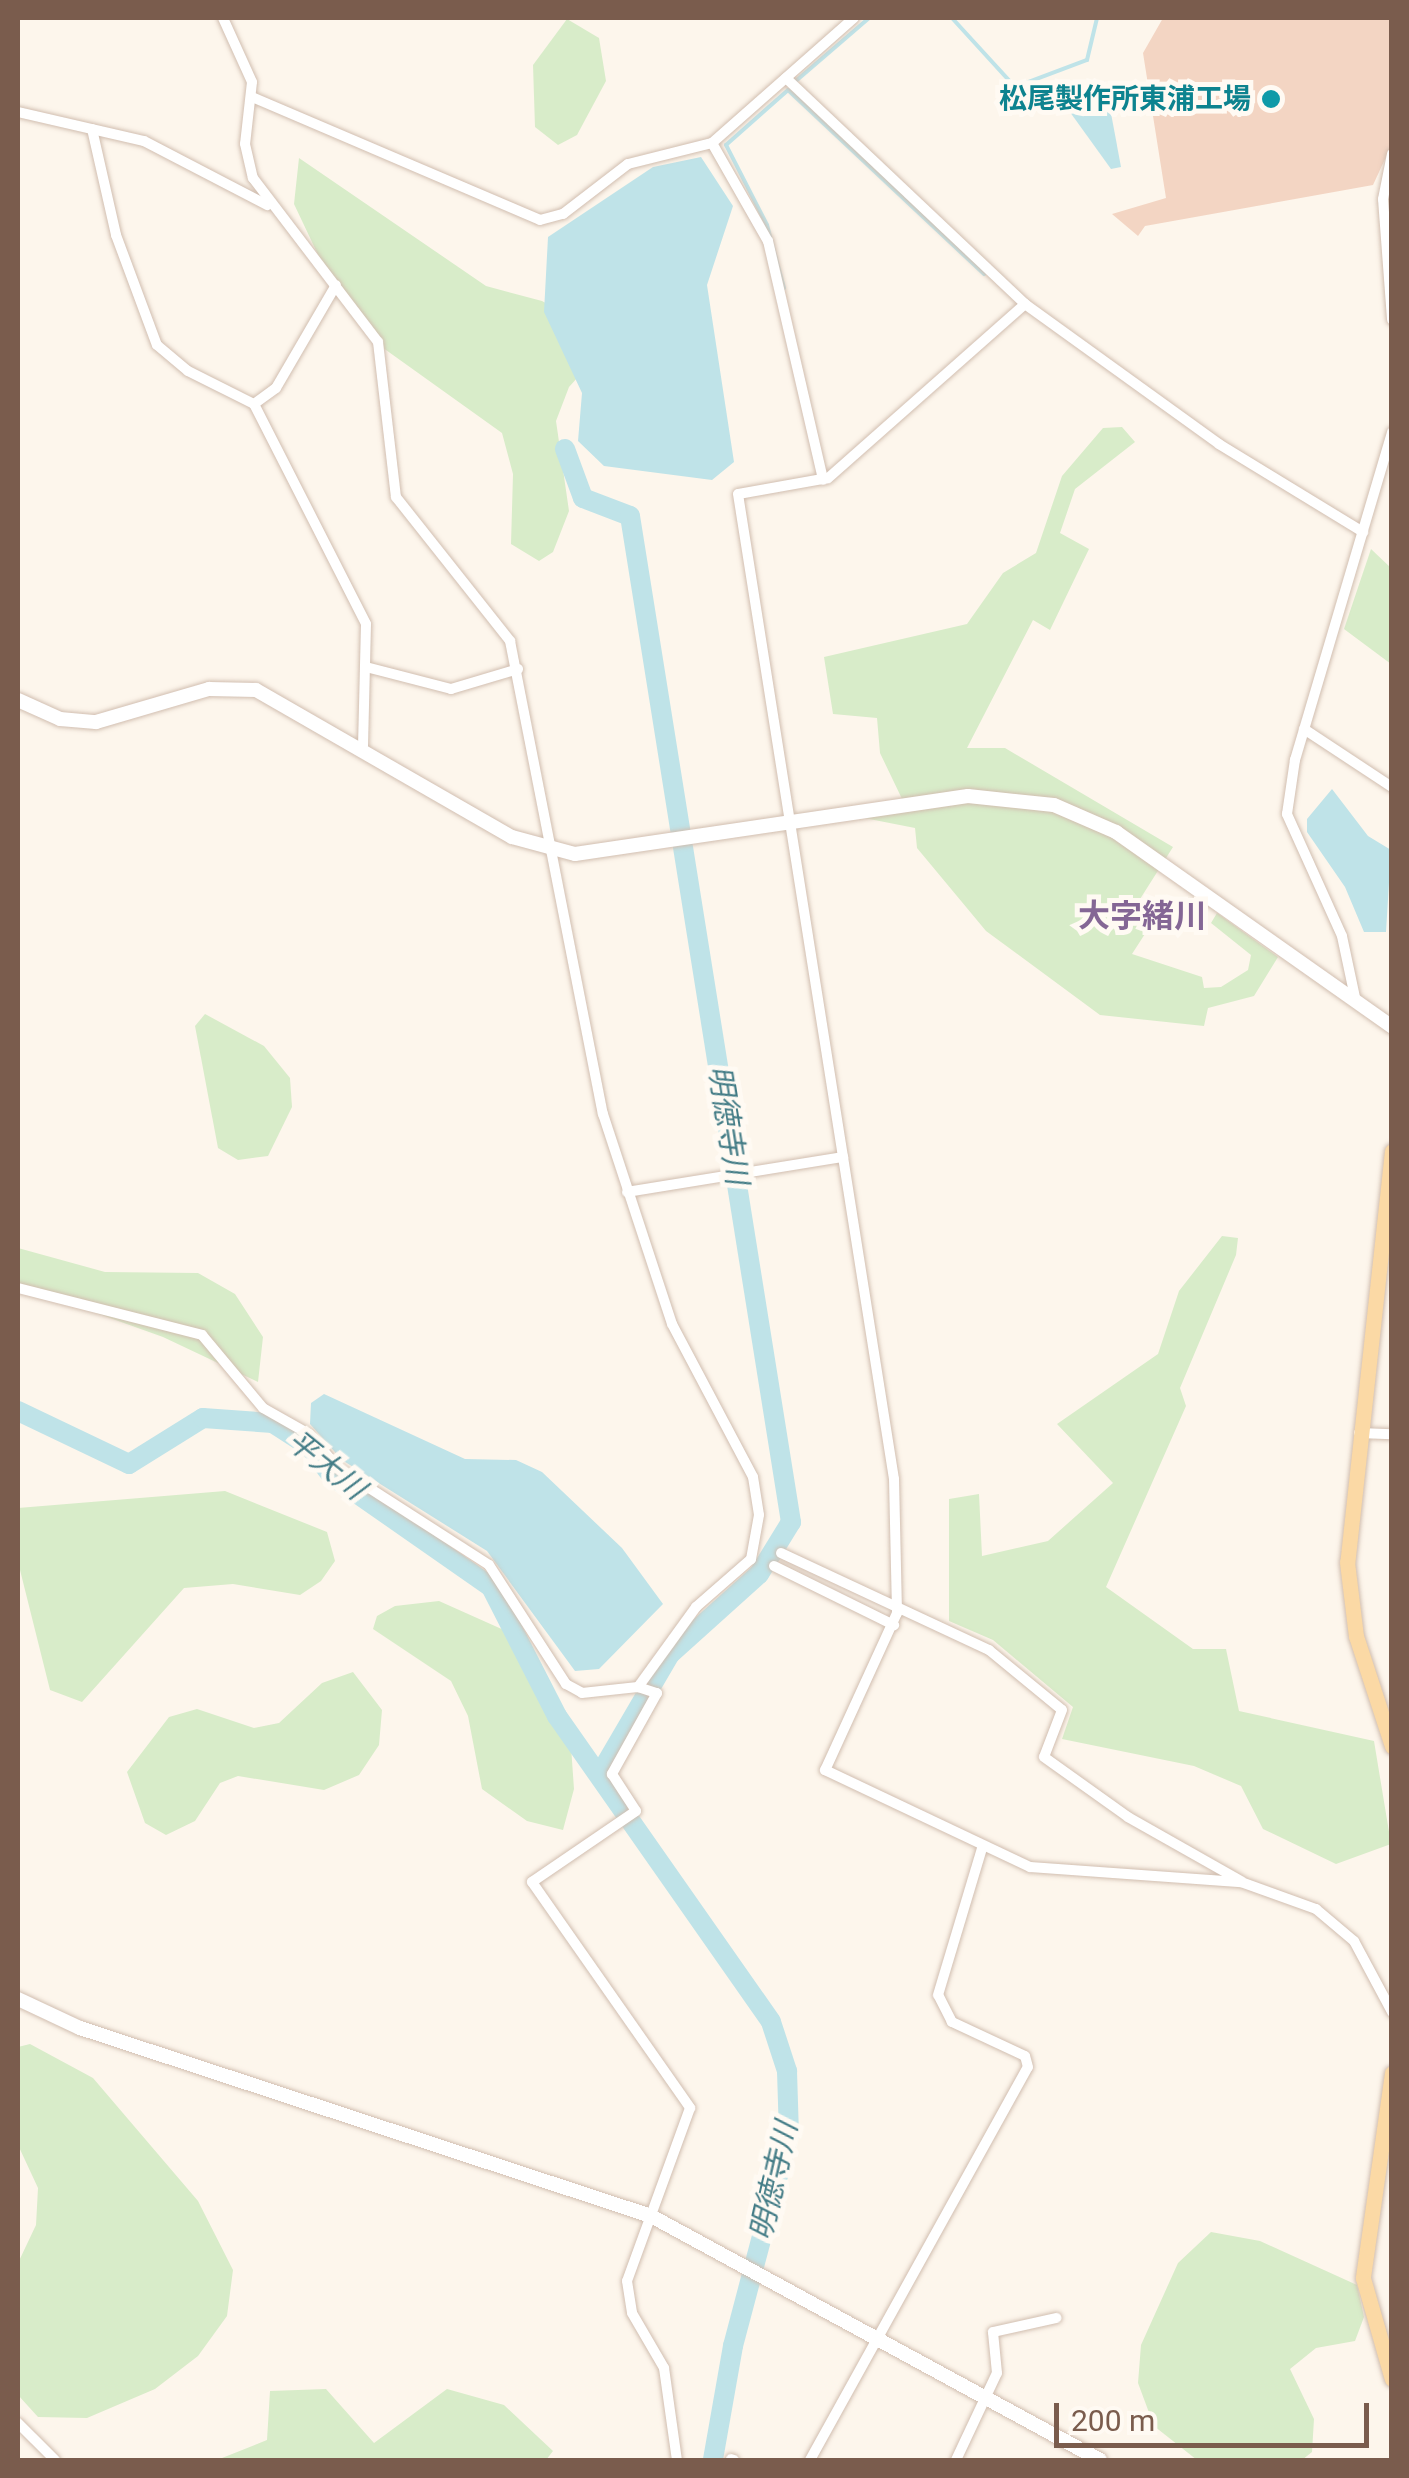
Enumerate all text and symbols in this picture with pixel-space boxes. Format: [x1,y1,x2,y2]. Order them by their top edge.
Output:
place label: 松尾製作所東浦工場 [999,82,1251,116]
marker: 松尾製作所東浦工場 [1260,88,1282,110]
district label: 大字緒川 [1078,897,1206,935]
water label: 明徳寺川 [701,1063,755,1187]
water label: 平大川 [280,1423,372,1507]
water label: 明徳寺川 [743,2118,805,2244]
scale bar [1059,2383,1374,2445]
text: 200 m [1071,2403,1155,2438]

